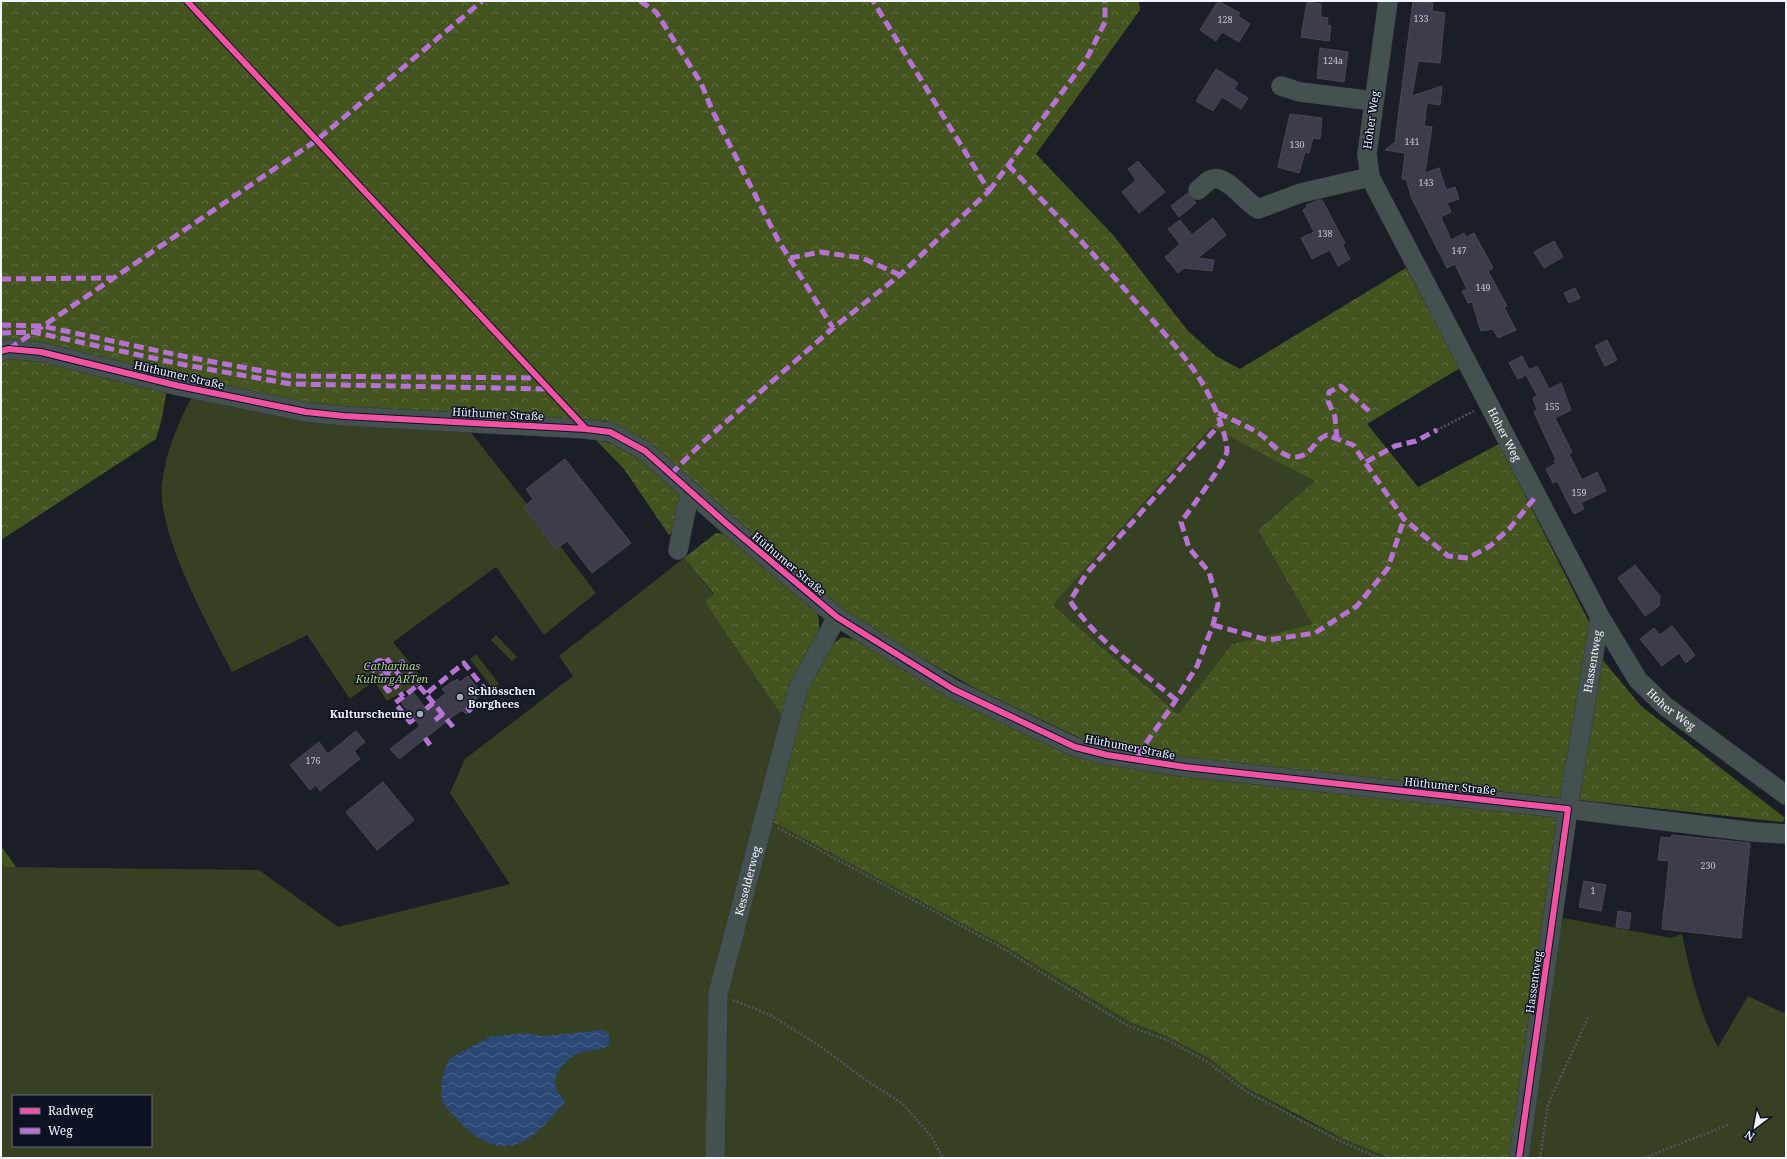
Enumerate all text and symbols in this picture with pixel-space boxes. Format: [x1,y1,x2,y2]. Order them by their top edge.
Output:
house number: 133 [1413,12,1429,25]
house number: 128 [1217,13,1233,26]
house number: 124a [1323,54,1343,67]
street label: Hoher Weg [1359,90,1382,150]
house number: 141 [1404,135,1420,148]
house number: 130 [1289,138,1305,151]
house number: 143 [1418,176,1434,189]
house number: 138 [1317,227,1333,240]
house number: 147 [1451,244,1467,257]
house number: 149 [1475,281,1491,294]
street label: Hüthumer Straße [133,357,226,392]
house number: 155 [1544,400,1560,413]
street label: Hüthumer Straße [452,404,544,423]
street label: Hoher Weg [1485,405,1525,464]
house number: 159 [1571,486,1587,499]
street label: Hüthumer Straße [749,528,829,599]
street label: Hassentweg [1580,629,1605,694]
park label: Catharinas KulturgARTen [355,658,429,686]
place label: Schlösschen Borghees [468,683,536,711]
street label: Hoher Weg [1644,685,1699,733]
marker: Schlösschen Borghees [455,692,465,702]
place label: Kulturscheune [330,706,412,721]
marker: Kulturscheune [415,709,425,719]
street label: Hüthumer Straße [1084,730,1177,763]
house number: 176 [305,754,321,767]
street label: Hüthumer Straße [1404,773,1497,798]
street label: Kesselderweg [731,844,764,917]
house number: 230 [1700,859,1716,872]
house number: 1 [1590,884,1596,897]
street label: Hassentweg [1522,950,1545,1014]
legend [12,1095,152,1147]
text: Radweg [48,1102,94,1119]
north arrow [1735,1107,1775,1147]
text: Weg [48,1122,73,1139]
text: N [1742,1127,1757,1145]

